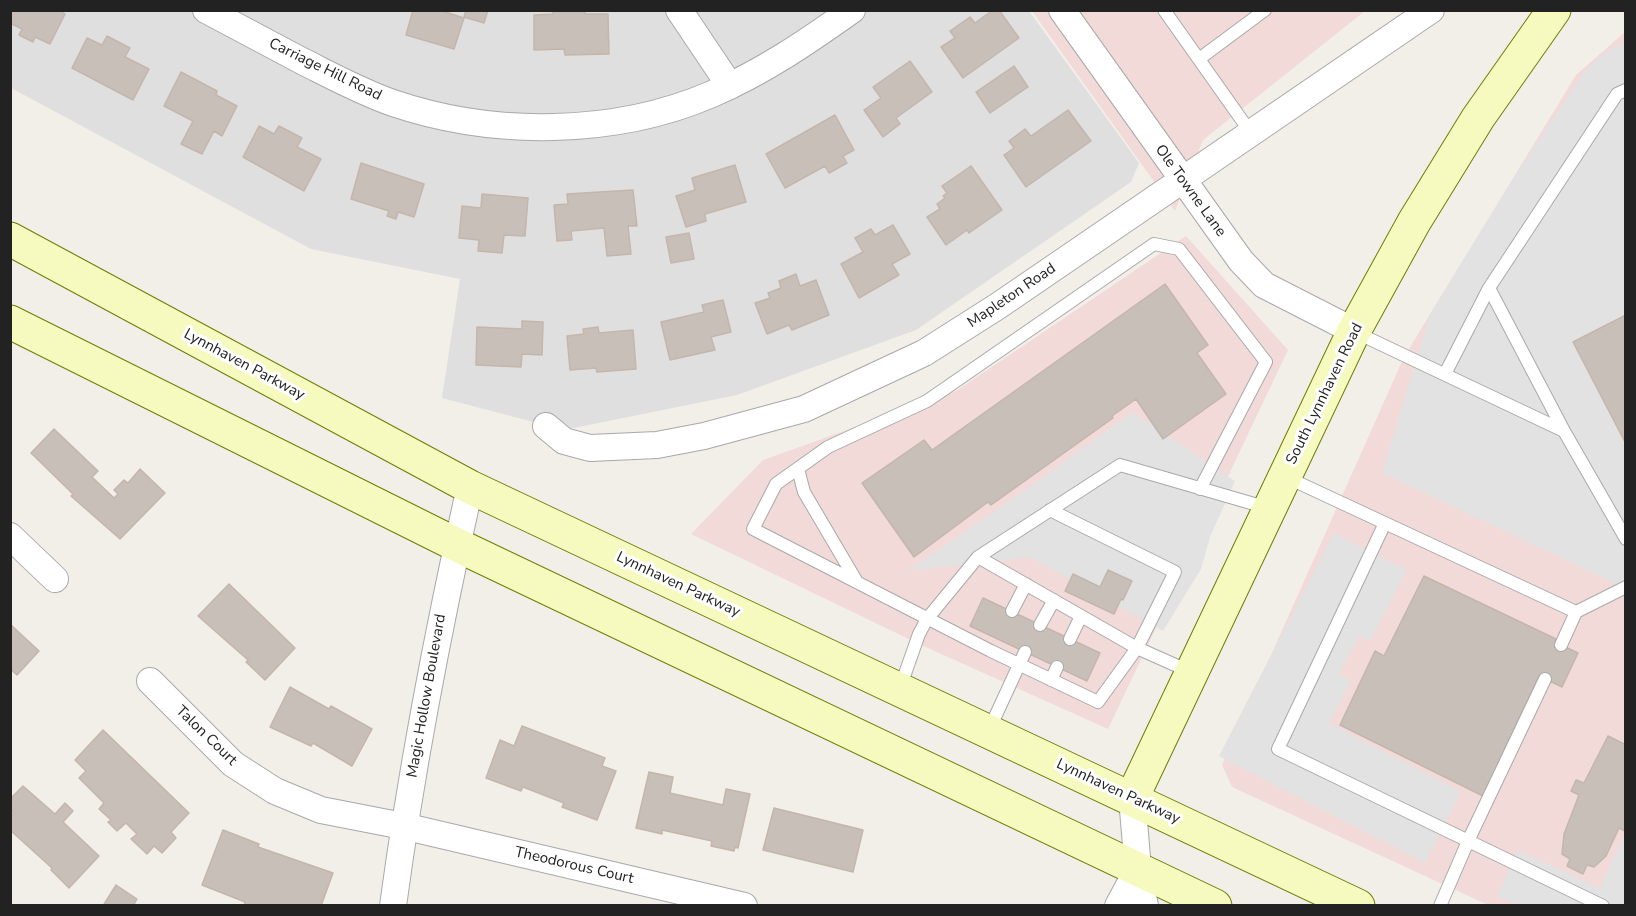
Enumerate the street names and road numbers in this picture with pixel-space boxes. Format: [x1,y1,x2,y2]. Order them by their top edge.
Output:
street label: Carriage Hill Road [266,35,384,105]
street label: Ole Towne Lane [1151,141,1229,241]
street label: Mapleton Road [964,260,1060,332]
street label: South Lynnhaven Road [1283,320,1367,468]
street label: Lynnhaven Parkway [180,326,308,404]
street label: Lynnhaven Parkway [613,548,743,622]
street label: Magic Hollow Boulevard [404,613,450,779]
street label: Talon Court [172,702,240,770]
street label: Lynnhaven Parkway [1053,755,1183,829]
street label: Theodorous Court [513,844,635,888]

